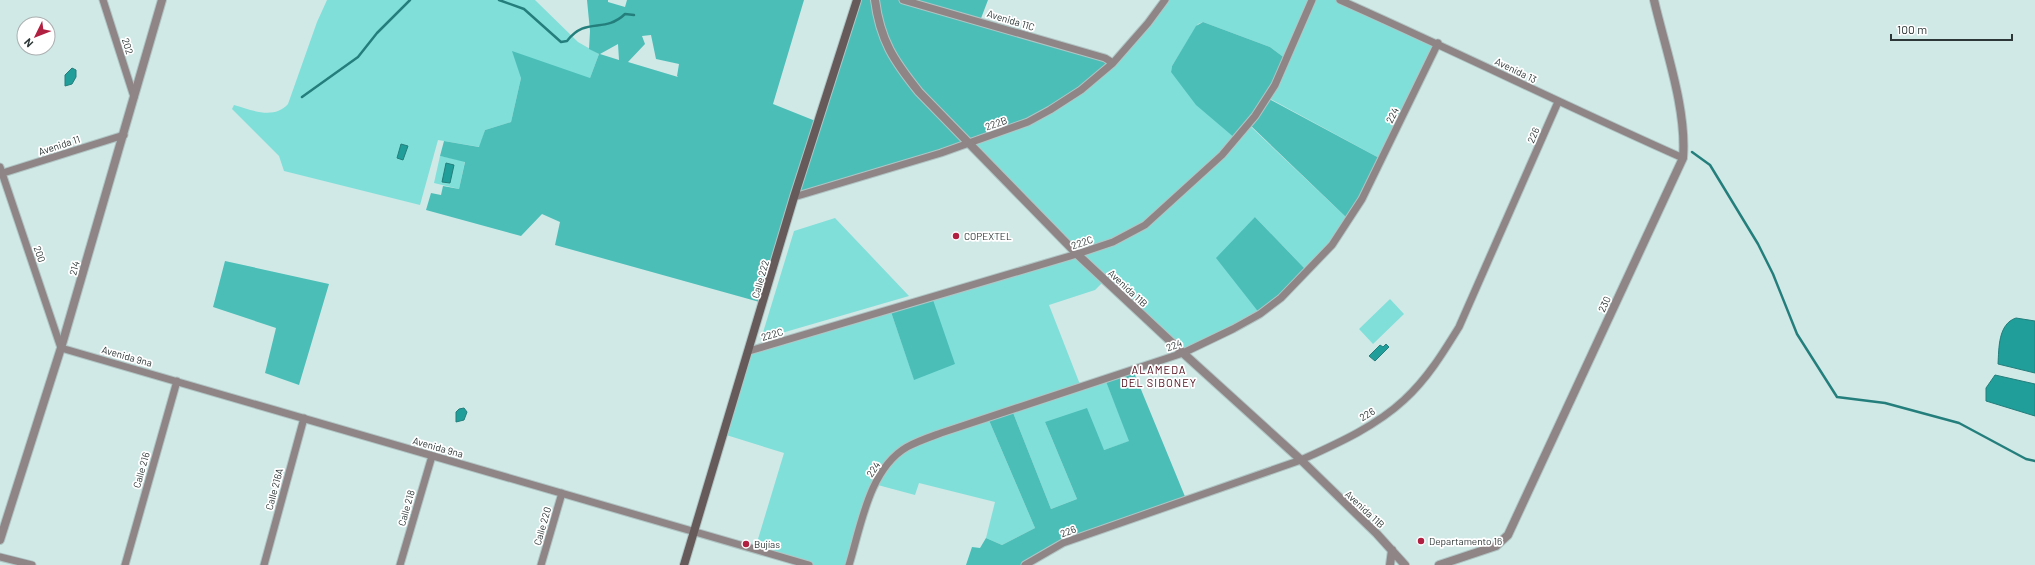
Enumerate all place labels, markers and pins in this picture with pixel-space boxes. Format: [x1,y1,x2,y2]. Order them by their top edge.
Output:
place label: COPEXTEL [964,230,1012,242]
marker: COPEXTEL [951,231,961,241]
place label: Departamento 16 [1429,535,1502,547]
marker: Departamento 16 [1416,536,1426,546]
place label: Bujías [754,538,780,550]
marker: Bujías [741,539,751,549]

